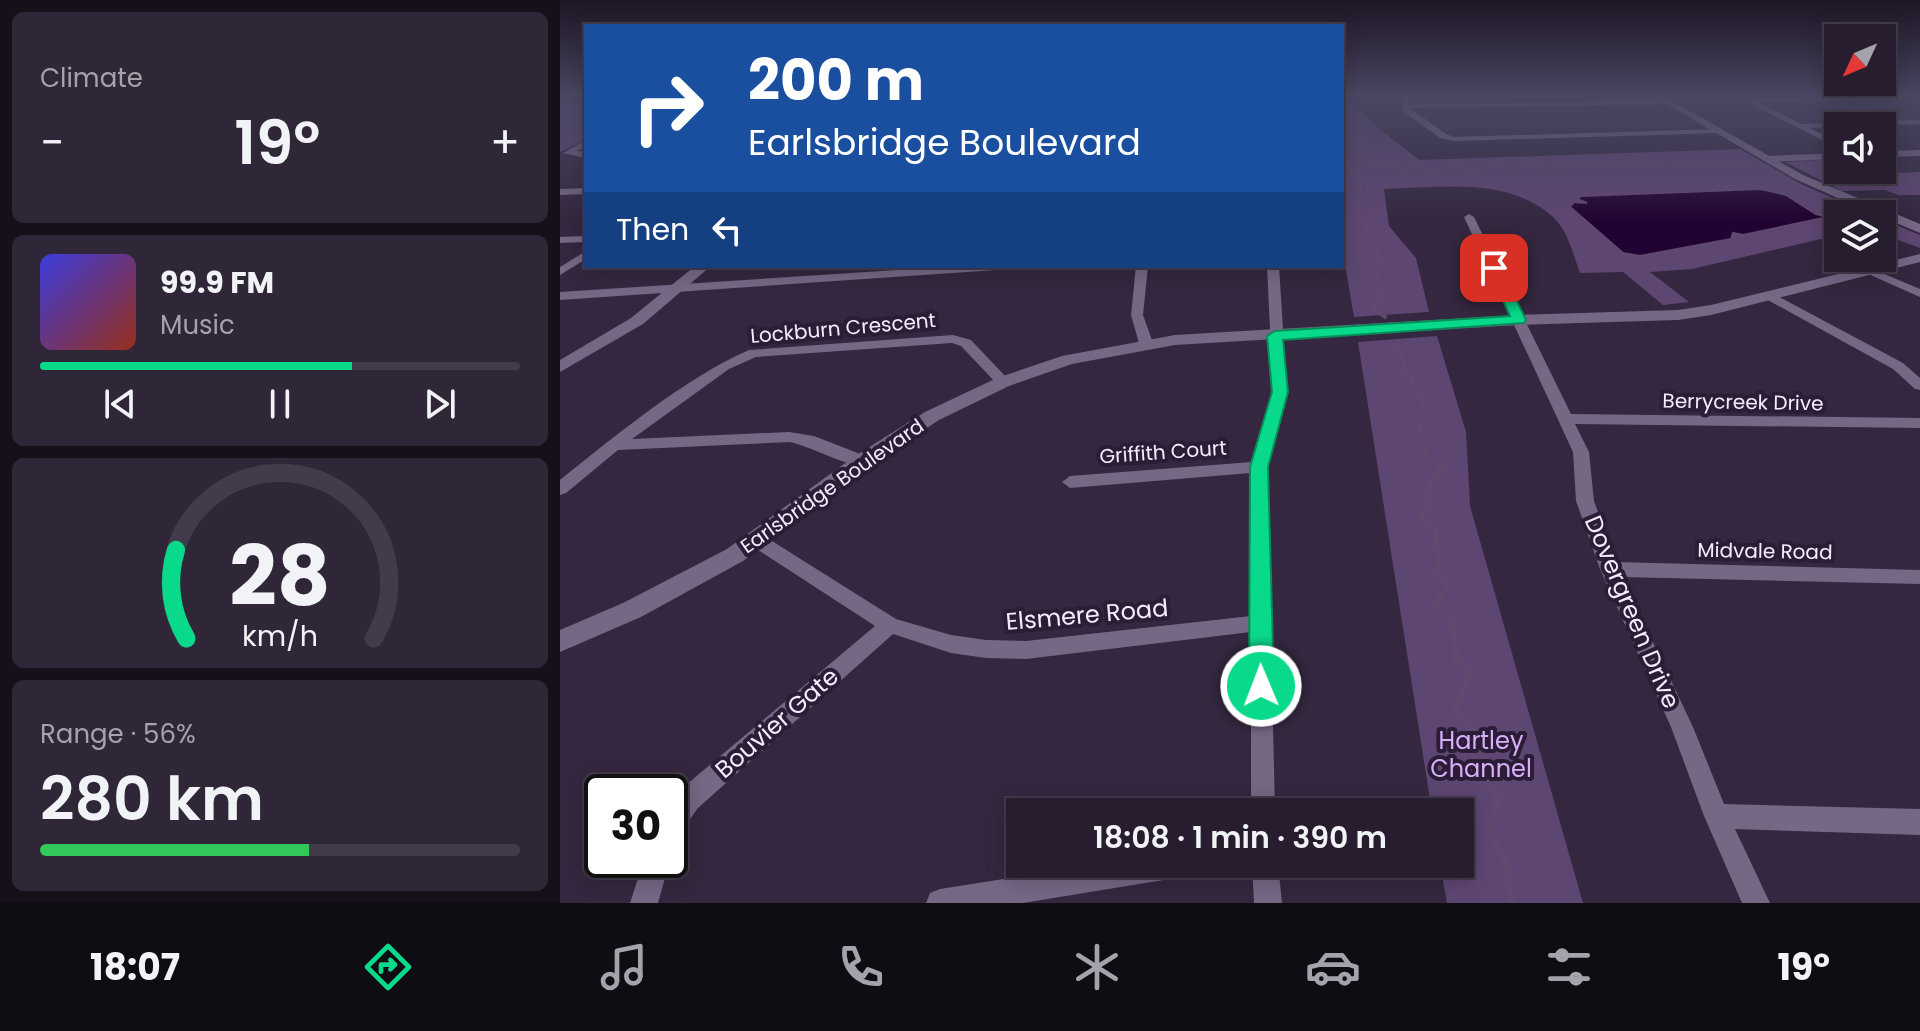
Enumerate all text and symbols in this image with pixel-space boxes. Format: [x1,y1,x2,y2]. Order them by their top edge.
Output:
north arrow [1824,24,1896,96]
map controls [1824,24,1896,272]
text: 200 m [748,41,924,120]
icon: right [616,56,720,160]
text: Climate [40,60,143,96]
text: 19° [234,101,320,185]
text: − [40,112,64,173]
text: + [490,112,520,173]
button: sound [1824,112,1896,184]
text: Earlsbridge Boulevard [748,117,1141,168]
button: layers [1824,200,1896,272]
text: Then [616,208,689,251]
icon: left [705,208,749,252]
pin [1460,234,1528,302]
icon: arrive [1472,246,1516,290]
text: 99.9 FM [160,261,274,304]
street label: Lockburn Crescent [749,306,937,350]
text: Music [160,307,235,343]
icon: previous [98,382,142,426]
icon: pause [258,382,302,426]
icon: next [418,382,462,426]
street label: Berrycreek Drive [1662,387,1824,417]
street label: Earlsbridge Boulevard [735,412,929,560]
street label: Griffith Court [1099,434,1227,470]
street label: Dovergreen Drive [1577,510,1688,713]
text: 28 [229,517,331,633]
street label: Midvale Road [1697,536,1833,566]
street label: Elsmere Road [1004,591,1170,638]
text: km/h [242,616,318,656]
position arrow [1219,644,1303,728]
street label: Bouvier Gate [708,660,845,785]
text: Range · 56% [40,716,196,752]
park label: Hartley Channel [1430,724,1532,785]
text: 280 km [40,757,264,841]
speed limit sign: 30 [584,774,688,878]
text: 18:08 · 1 min · 390 m [1093,816,1387,859]
icon: directions [360,939,416,995]
icon: music [596,939,652,995]
icon: phone [833,939,889,995]
icon: climate [1069,939,1125,995]
icon: car [1305,939,1361,995]
icon: filters [1541,939,1597,995]
text: 18:07 [90,942,180,993]
text: 19° [1777,942,1830,993]

